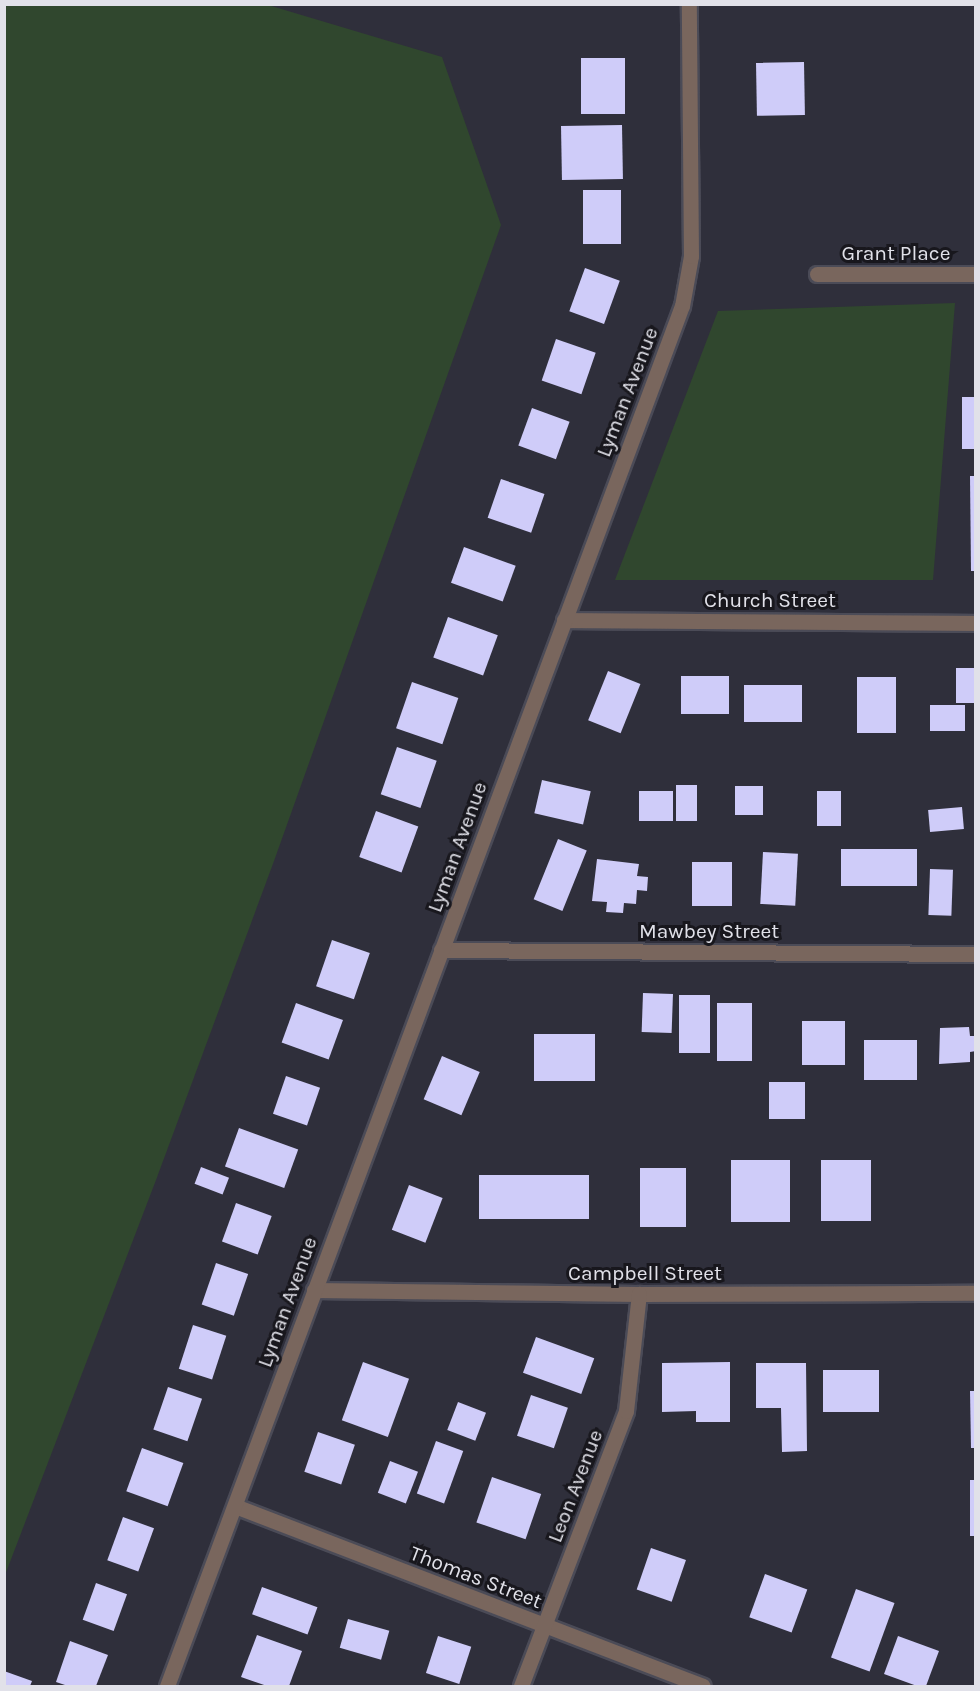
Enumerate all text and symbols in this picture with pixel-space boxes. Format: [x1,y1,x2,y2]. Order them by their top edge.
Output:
street label: Grant Place [842,240,950,266]
street label: Lyman Avenue [591,324,663,460]
street label: Church Street [704,587,836,613]
street label: Lyman Avenue [422,778,492,916]
street label: Mawbey Street [639,918,779,944]
street label: Lyman Avenue [252,1233,322,1371]
street label: Campbell Street [568,1260,722,1286]
street label: Leon Avenue [542,1426,608,1546]
street label: Thomas Street [406,1540,546,1614]

